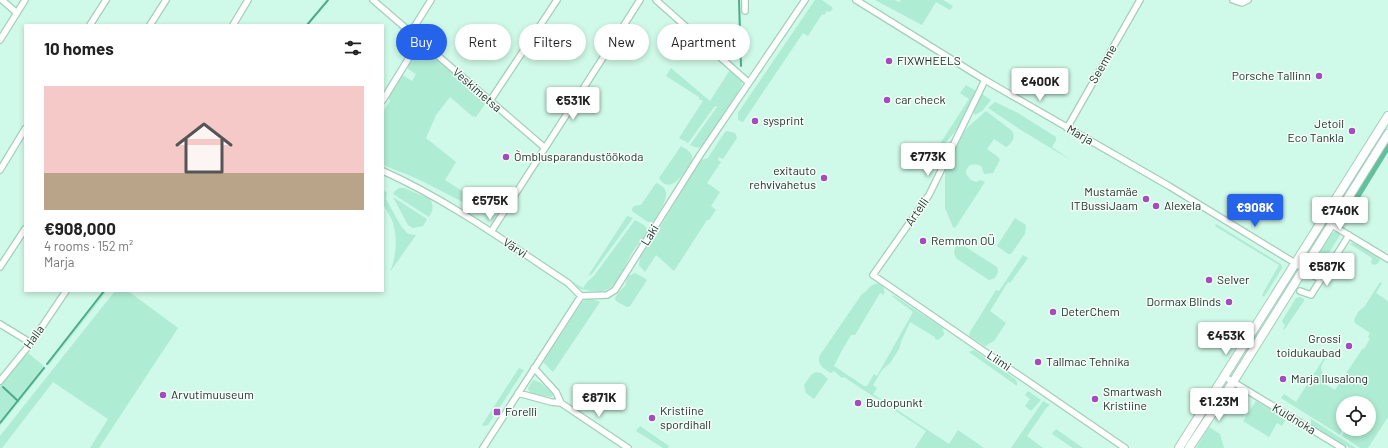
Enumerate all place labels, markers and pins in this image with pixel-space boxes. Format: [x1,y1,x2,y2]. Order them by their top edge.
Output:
place label: FIXWHEELS [897,53,961,67]
marker: FIXWHEELS [884,56,894,66]
pin: €400K [1012,68,1068,102]
place label: Porsche Tallinn [1232,68,1311,82]
marker: Porsche Tallinn [1314,71,1324,81]
pin: €531K [545,87,601,121]
place label: car check [895,92,945,106]
marker: car check [882,95,892,105]
place label: sysprint [763,113,804,127]
marker: sysprint [750,116,760,126]
place label: Jetoil Eco Tankla [1287,116,1344,144]
marker: Jetoil Eco Tankla [1347,126,1357,136]
pin: €773K [900,143,956,177]
place label: Õmblusparandustöökoda [514,149,643,163]
marker: Õmblusparandustöökoda [501,152,511,162]
place label: exitauto rehvivahetus [749,163,816,191]
marker: exitauto rehvivahetus [819,173,829,183]
place label: Mustamäe ITBussiJaam [1071,184,1138,212]
pin: €575K [462,187,518,221]
marker: Mustamäe ITBussiJaam [1141,194,1151,204]
pin: €908K [1227,194,1283,228]
pin: €740K [1312,197,1368,231]
place label: Alexela [1164,198,1201,212]
marker: Alexela [1151,201,1161,211]
place label: Remmon OÜ [931,233,995,247]
marker: Remmon OÜ [918,236,928,246]
pin: €587K [1299,253,1355,287]
place label: Selver [1217,272,1250,286]
marker: Selver [1204,275,1214,285]
place label: Dormax Blinds [1146,294,1221,308]
marker: Dormax Blinds [1224,297,1234,307]
place label: DeterChem [1061,304,1120,318]
marker: DeterChem [1048,307,1058,317]
pin: €453K [1198,322,1254,356]
place label: Grossi toidukaubad [1277,331,1341,359]
marker: Grossi toidukaubad [1344,341,1354,351]
place label: Tallmac Tehnika [1046,354,1129,368]
marker: Tallmac Tehnika [1033,357,1043,367]
place label: Marja Ilusalong [1291,371,1368,385]
marker: Marja Ilusalong [1278,374,1288,384]
pin: €871K [571,384,627,418]
place label: Smartwash Kristiine [1103,384,1162,412]
place label: Arvutimuuseum [171,387,254,401]
pin: €1.23M [1186,388,1252,422]
marker: Arvutimuuseum [158,390,168,400]
marker: Smartwash Kristiine [1090,394,1100,404]
place label: Budopunkt [866,395,923,409]
marker: Budopunkt [853,398,863,408]
place label: Kristiine spordihall [660,403,711,431]
place label: Forelli [505,404,537,418]
marker: Forelli [492,407,502,417]
marker: Kristiine spordihall [647,413,657,423]

